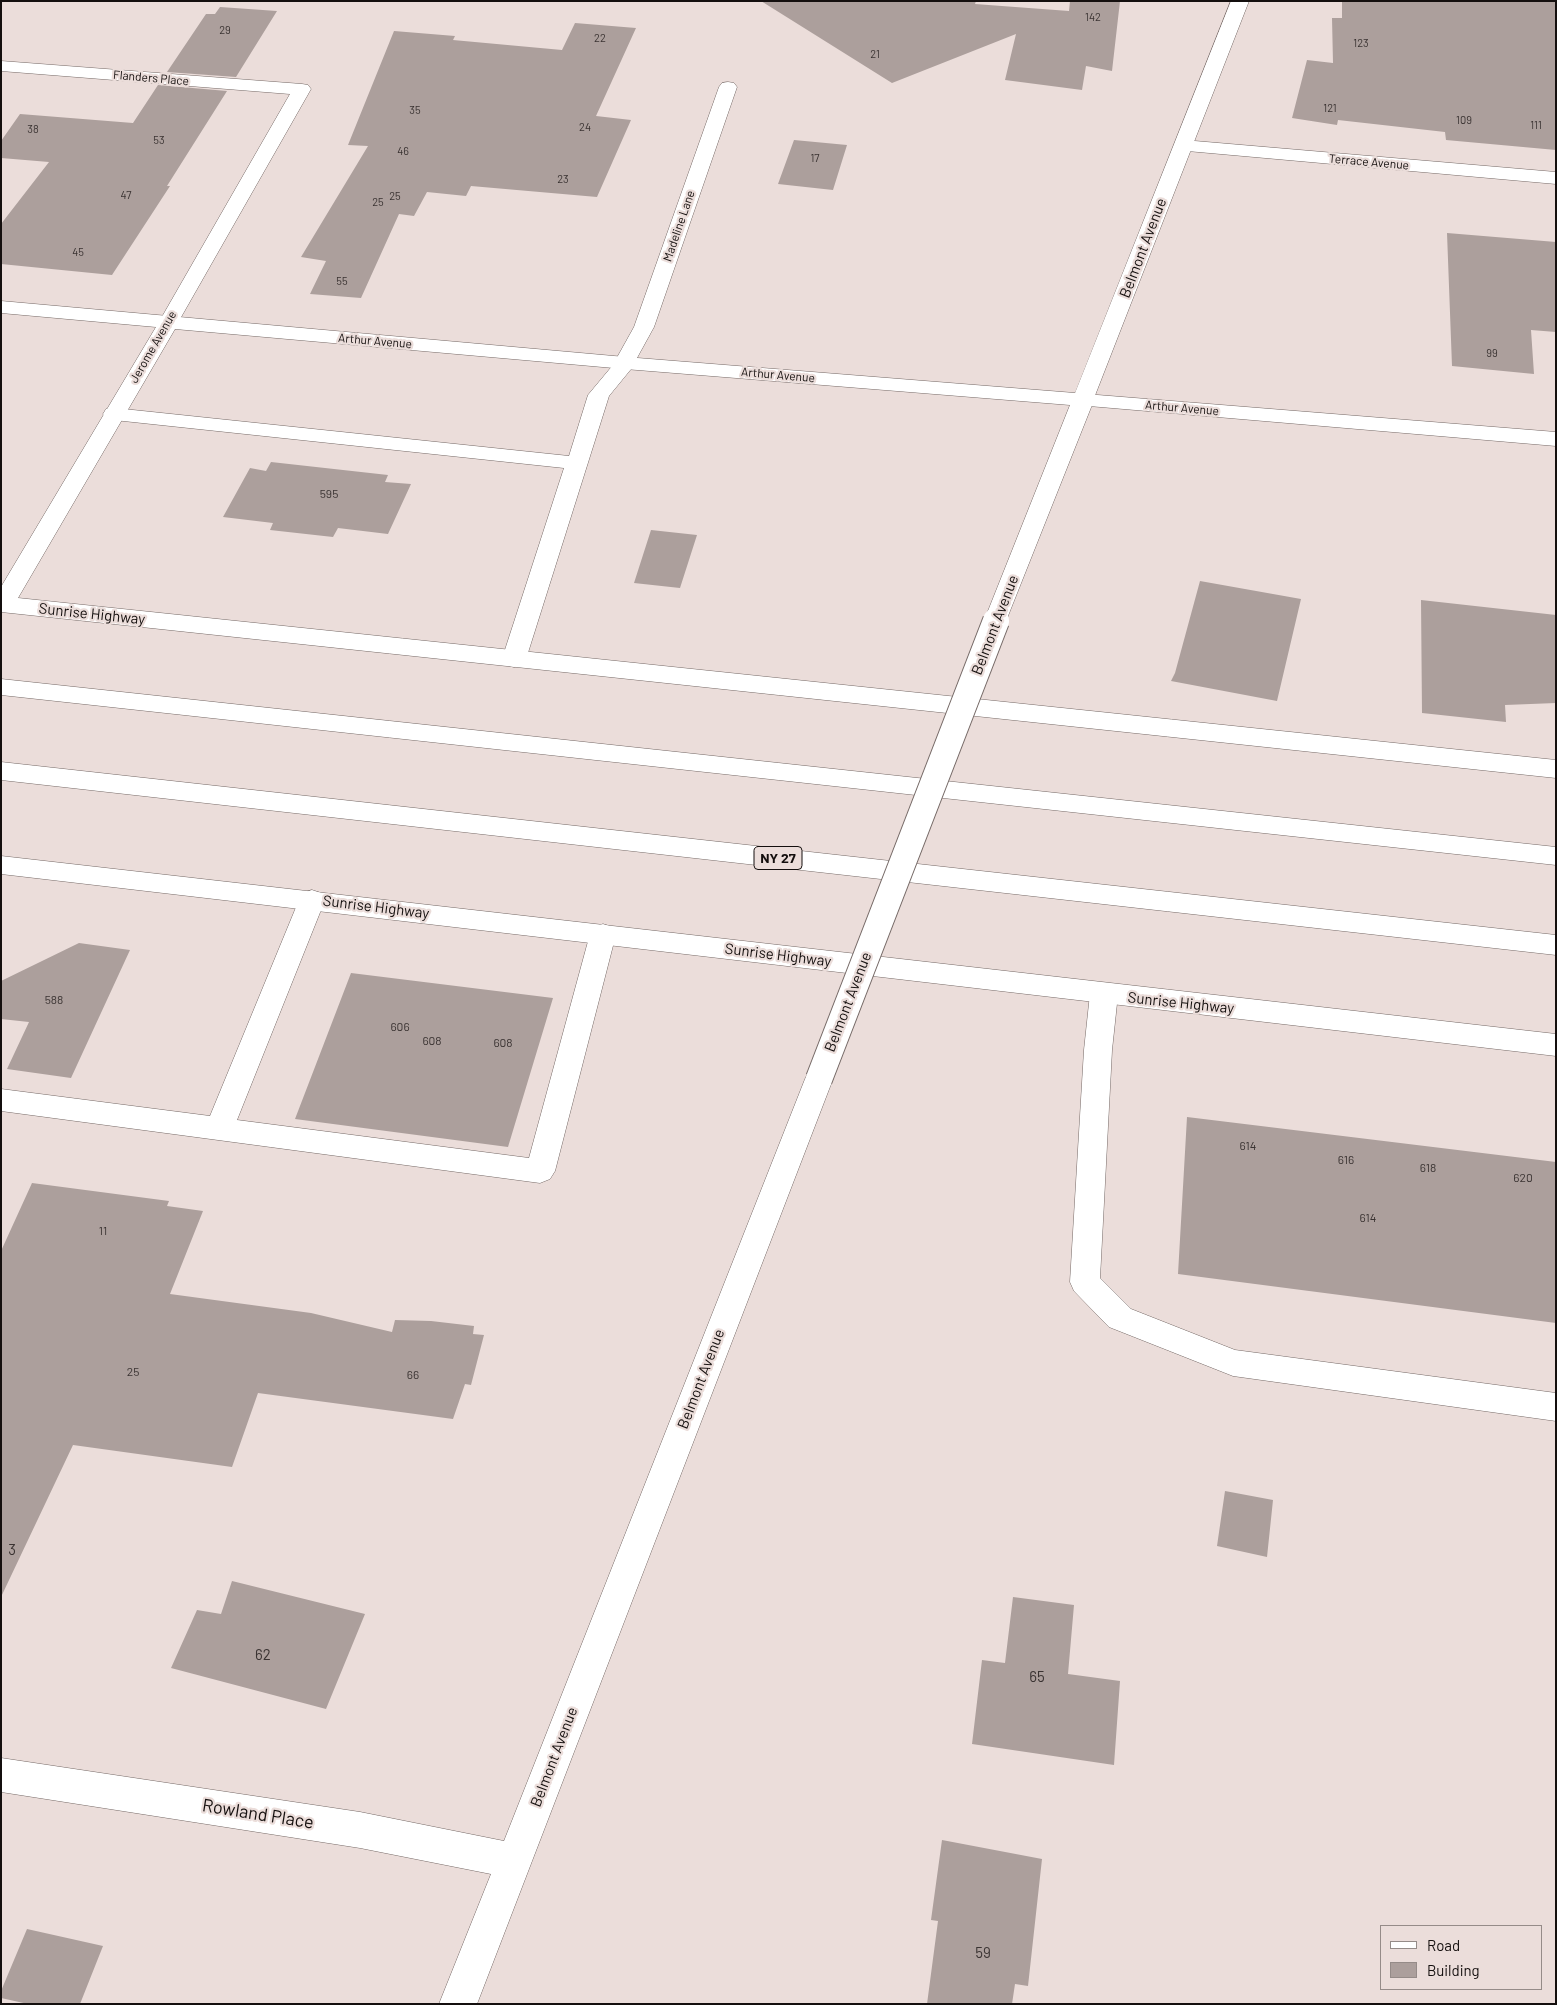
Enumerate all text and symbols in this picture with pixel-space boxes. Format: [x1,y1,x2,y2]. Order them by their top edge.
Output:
house number: 142 [1085,10,1101,24]
house number: 29 [219,23,231,37]
house number: 22 [594,31,606,45]
house number: 123 [1353,36,1369,50]
house number: 21 [870,47,880,61]
street label: Flanders Place [112,68,190,88]
house number: 121 [1323,101,1337,115]
house number: 35 [409,103,421,117]
house number: 109 [1456,113,1472,127]
house number: 111 [1530,118,1542,132]
house number: 24 [579,120,591,134]
house number: 38 [27,122,39,136]
house number: 53 [153,133,165,147]
house number: 46 [397,144,409,158]
house number: 17 [810,151,820,165]
street label: Terrace Avenue [1328,151,1410,173]
house number: 23 [557,172,569,186]
house number: 47 [121,188,131,202]
street label: Madeline Lane [660,188,698,264]
house number: 25 [389,189,401,203]
house number: 25 [372,195,384,209]
street label: Belmont Avenue [1116,196,1170,300]
house number: 45 [72,245,84,259]
house number: 55 [336,274,348,288]
street label: Jerome Avenue [127,308,179,386]
street label: Arthur Avenue [338,331,412,351]
house number: 99 [1486,346,1498,360]
street label: Arthur Avenue [741,365,815,385]
street label: Arthur Avenue [1145,398,1219,418]
house number: 595 [320,487,338,501]
street label: Belmont Avenue [968,573,1022,677]
street label: Sunrise Highway [38,599,146,629]
road number: NY 27 [754,846,802,870]
street label: Sunrise Highway [322,892,430,922]
street label: Sunrise Highway [724,940,832,970]
street label: Belmont Avenue [821,950,875,1054]
street label: Sunrise Highway [1127,988,1235,1018]
house number: 588 [45,993,63,1007]
house number: 606 [390,1020,410,1034]
house number: 608 [422,1034,442,1048]
house number: 608 [493,1036,513,1050]
house number: 614 [1240,1139,1256,1153]
house number: 616 [1338,1153,1354,1167]
house number: 618 [1420,1161,1436,1175]
house number: 620 [1513,1171,1533,1185]
house number: 614 [1360,1211,1376,1225]
house number: 11 [99,1224,107,1238]
street label: Belmont Avenue [674,1327,728,1431]
house number: 25 [127,1365,139,1379]
house number: 66 [407,1368,419,1382]
house number: 3 [8,1541,16,1559]
house number: 62 [255,1646,271,1664]
house number: 65 [1029,1668,1045,1686]
street label: Belmont Avenue [527,1705,581,1809]
street label: Rowland Place [201,1795,315,1833]
legend [1380,1925,1542,1990]
text: Road [1427,1936,1460,1954]
house number: 59 [975,1944,991,1962]
text: Building [1427,1961,1480,1979]

